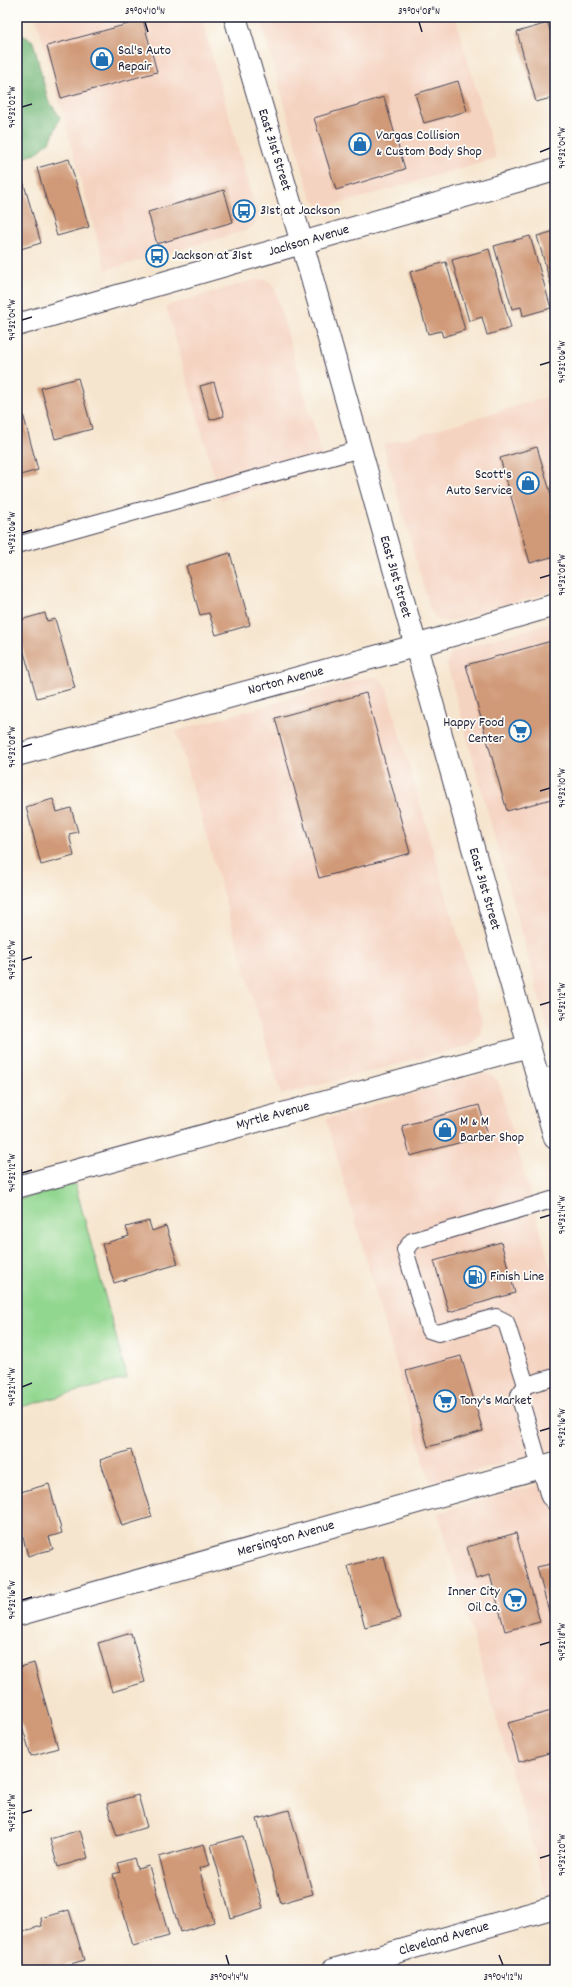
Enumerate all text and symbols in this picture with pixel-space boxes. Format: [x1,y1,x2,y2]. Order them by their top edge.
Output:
text: 39°04'10"N [125,5,165,19]
text: 39°04'08"N [398,5,440,19]
place label: Sal's Auto Repair [118,41,171,77]
shop icon: Sal's Auto Repair [89,46,115,72]
text: 94°32'02"W [6,86,20,128]
street label: East 31st Street [252,107,296,193]
place label: Vargas Collision & Custom Body Shop [376,126,482,162]
text: 94°32'04"W [556,127,570,169]
shop icon: Vargas Collision & Custom Body Shop [347,131,373,157]
bus stop icon: 31st at Jackson [231,198,257,224]
place label: 31st at Jackson [260,201,340,221]
street label: Jackson Avenue [266,220,352,262]
bus stop icon: Jackson at 31st [144,243,170,269]
place label: Jackson at 31st [172,246,252,266]
text: 94°32'04"W [6,299,20,341]
text: 94°32'06"W [556,341,570,383]
place label: Scott's Auto Service [446,465,512,501]
shop icon: Scott's Auto Service [515,470,541,496]
text: 94°32'06"W [6,512,20,554]
street label: East 31st Street [374,534,416,620]
text: 94°32'08"W [556,554,570,596]
street label: Norton Avenue [246,661,326,701]
place label: Happy Food Center [443,713,505,749]
supermarket icon: Happy Food Center [507,718,533,744]
text: 94°32'08"W [6,726,20,768]
text: 94°32'10"W [556,768,570,808]
street label: East 31st Street [463,846,505,932]
text: 94°32'10"W [6,940,20,980]
text: 94°32'12"W [556,982,570,1021]
street label: Myrtle Avenue [234,1097,312,1135]
place label: M & M Barber Shop [460,1112,524,1148]
shop icon: M & M Barber Shop [432,1117,458,1143]
text: 94°32'12"W [6,1153,20,1192]
text: 94°32'14"W [556,1196,570,1234]
fuel station icon: Finish Line [462,1264,488,1290]
place label: Finish Line [490,1267,544,1287]
text: 94°32'14"W [6,1368,20,1406]
supermarket icon: Tony's Market [432,1388,458,1414]
place label: Tony's Market [460,1391,532,1411]
text: 94°32'16"W [556,1408,570,1448]
street label: Mersington Avenue [235,1516,337,1562]
text: 94°32'16"W [6,1580,20,1620]
place label: Inner City Oil Co. [448,1582,500,1618]
supermarket icon: Inner City Oil Co. [502,1587,528,1613]
text: 94°32'18"W [556,1623,570,1661]
text: 94°32'18"W [6,1794,20,1832]
text: 94°32'20"W [556,1834,570,1876]
street label: Cleveland Avenue [397,1917,491,1961]
text: 39°04'14"N [210,1971,248,1985]
text: 39°04'12"N [484,1971,522,1985]

